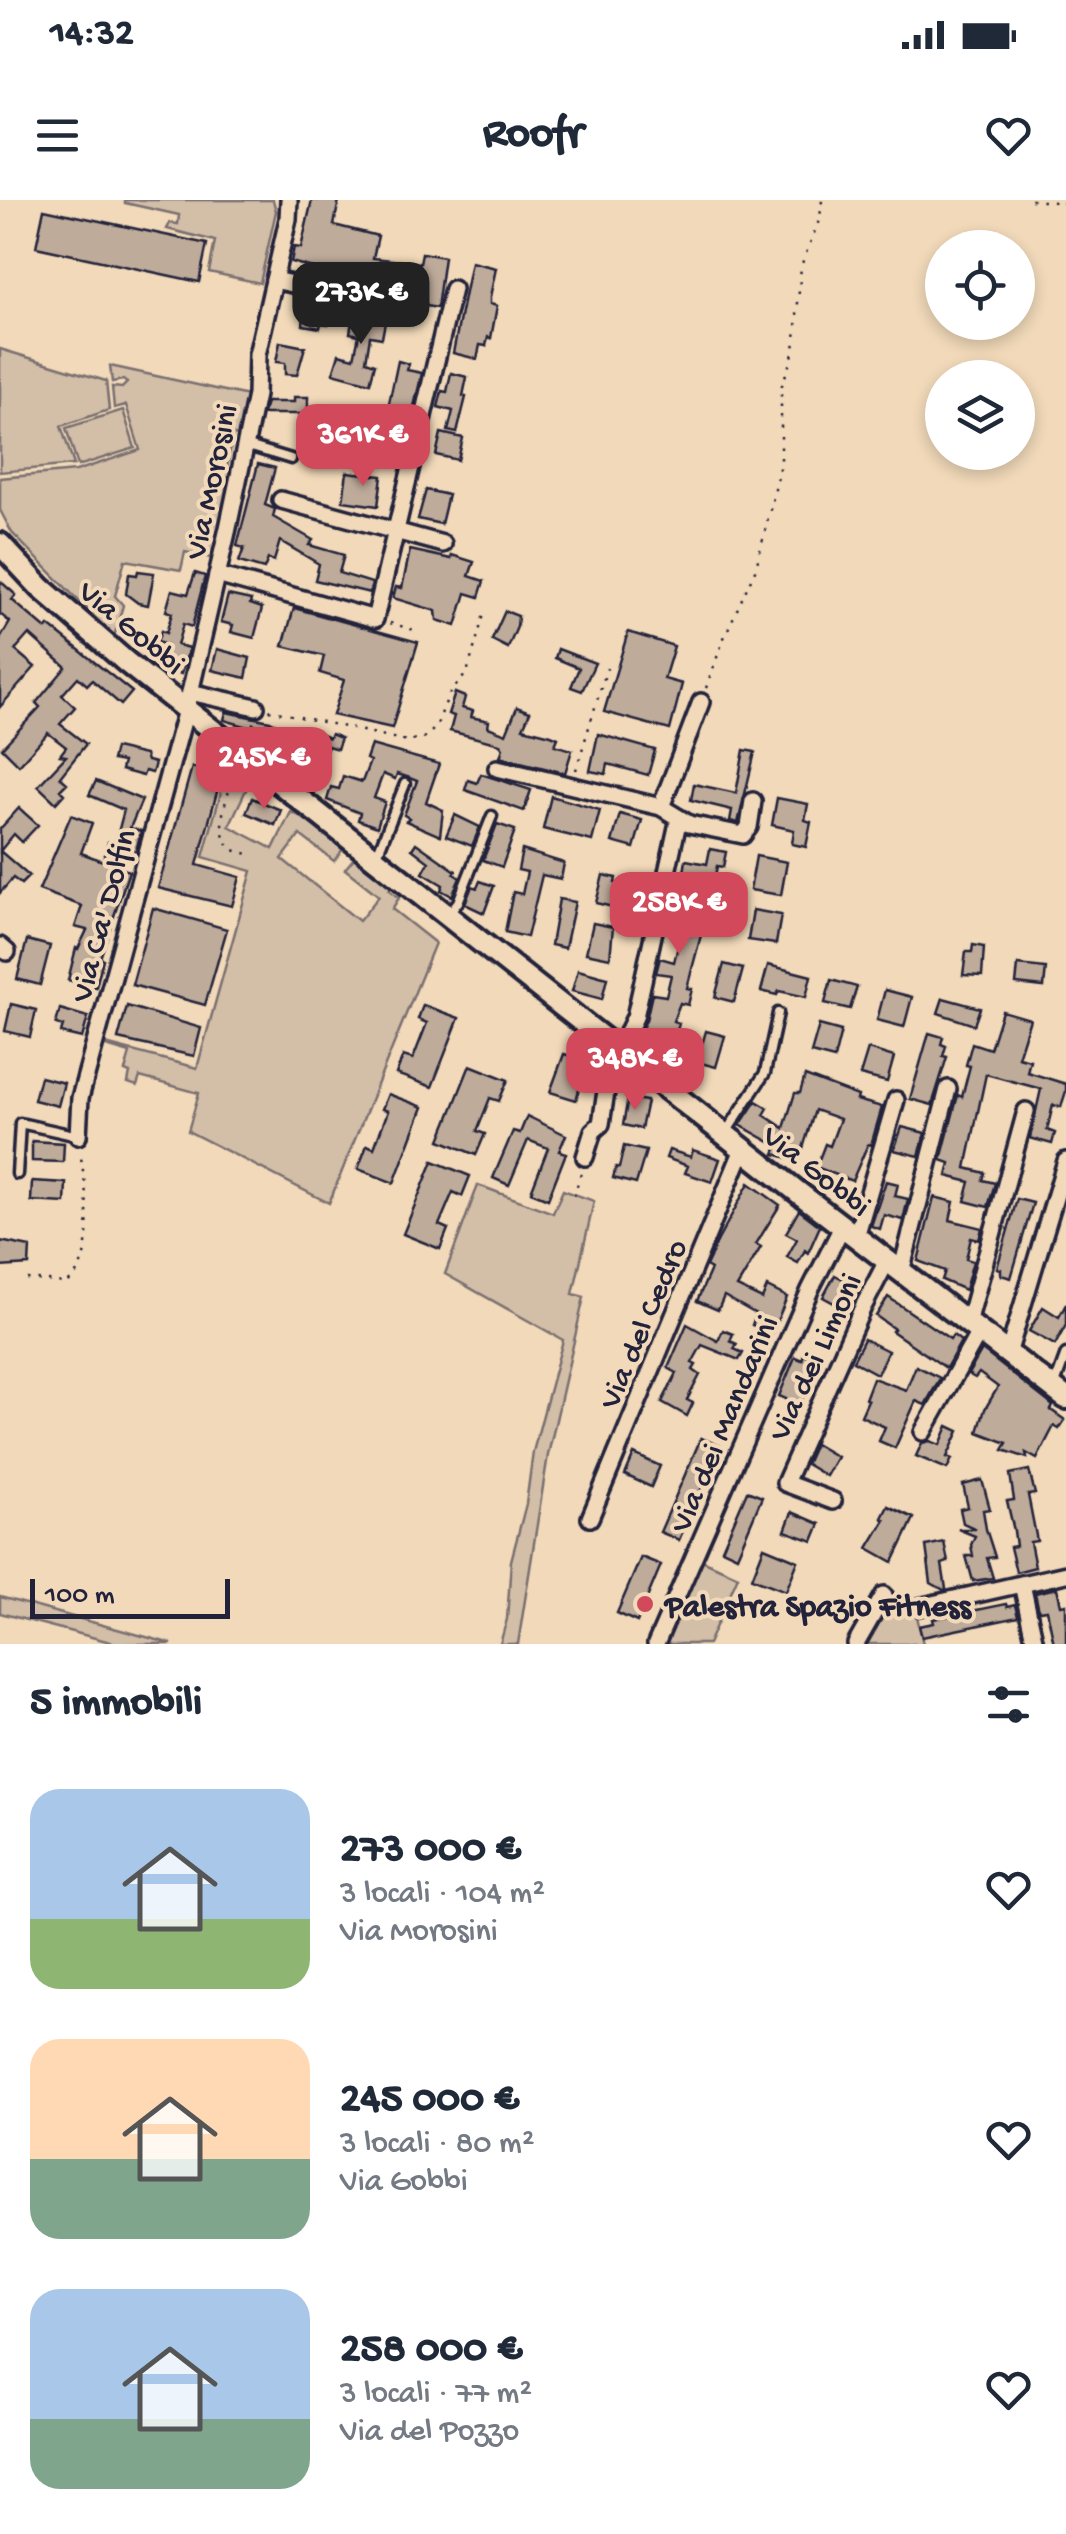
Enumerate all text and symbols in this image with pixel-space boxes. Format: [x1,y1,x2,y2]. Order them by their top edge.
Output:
text: 14:32 [50,13,134,57]
icon: menu [30,108,85,163]
icon: heart [981,108,1036,163]
text: Roofr [483,109,583,162]
map controls [925,230,1035,470]
button: locate [925,230,1035,340]
pin: 273K € [280,262,442,347]
text: 273K € [314,275,408,313]
button: layers [925,360,1035,470]
street label: Via Morosini [179,401,249,564]
pin: 361K € [282,404,444,489]
text: 361K € [318,417,408,455]
street label: Via Gobbi [68,574,191,685]
pin: 245K € [183,727,345,812]
text: 245K € [218,740,310,778]
street label: Via Ca' Dolfin [64,826,147,1008]
pin: 258K € [598,872,760,957]
text: 258K € [632,885,726,923]
pin: 348K € [554,1028,716,1113]
text: 348K € [588,1041,682,1079]
street label: Via Gobbi [752,1118,877,1227]
street label: Via del Cedro [592,1234,698,1416]
street label: Via dei Limoni [762,1269,873,1449]
street label: Via dei Mandarini [663,1311,789,1540]
scale bar [30,1574,230,1618]
text: 100 m [45,1580,115,1613]
place label: Palestra Spazio Fitness [663,1590,973,1628]
marker: Palestra Spazio Fitness [634,1593,656,1615]
icon: filters [981,1677,1036,1732]
text: 5 immobili [30,1680,202,1729]
text: 273 000 € [340,1827,521,1876]
icon: home [110,1829,230,1949]
icon: heart [981,1862,1036,1917]
text: 3 locali · 104 m² [340,1876,545,1914]
text: Via Morosini [340,1914,498,1952]
text: 245 000 € [340,2077,519,2126]
icon: home [110,2079,230,2199]
icon: heart [981,2112,1036,2167]
text: 3 locali · 80 m² [340,2126,534,2164]
text: Via Gobbi [340,2164,468,2202]
text: 258 000 € [340,2327,522,2376]
icon: home [110,2329,230,2449]
icon: heart [981,2362,1036,2417]
text: 3 locali · 77 m² [340,2376,532,2414]
text: Via del Pozzo [340,2414,519,2452]

